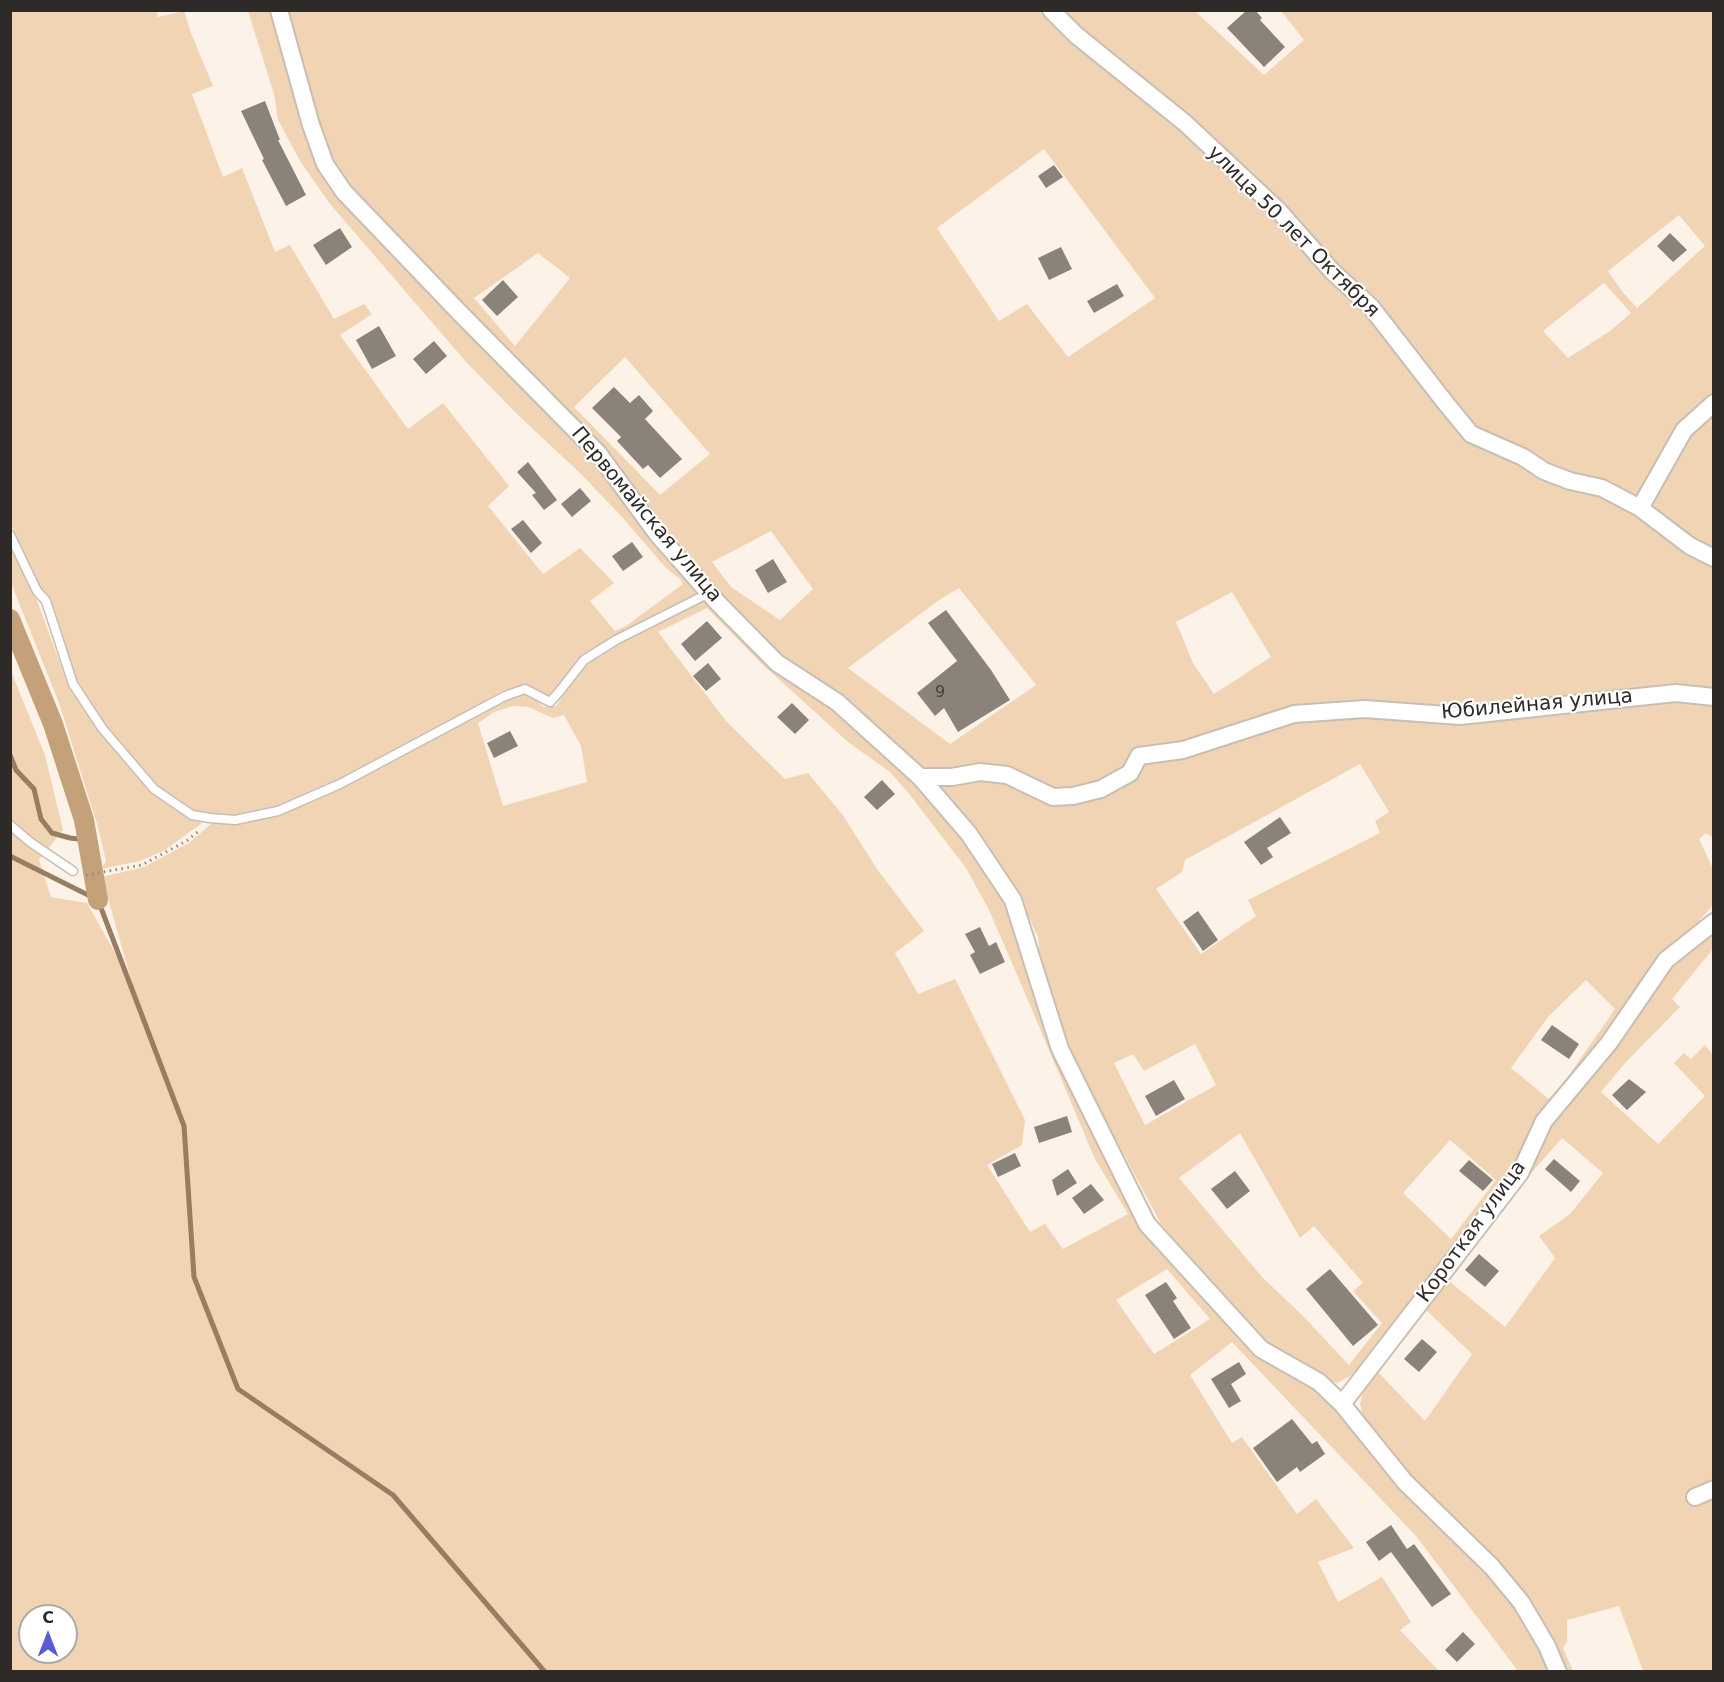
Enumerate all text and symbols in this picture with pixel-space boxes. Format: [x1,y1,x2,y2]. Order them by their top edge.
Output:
street label: улица 50 лет Октября [1202,141,1384,323]
street label: Первомайская улица [566,422,726,608]
house number: 9 [935,683,945,703]
street label: Юбилейная улица [1440,685,1634,725]
street label: Короткая улица [1413,1156,1531,1308]
north arrow [18,1604,78,1664]
text: С [42,1608,54,1627]

